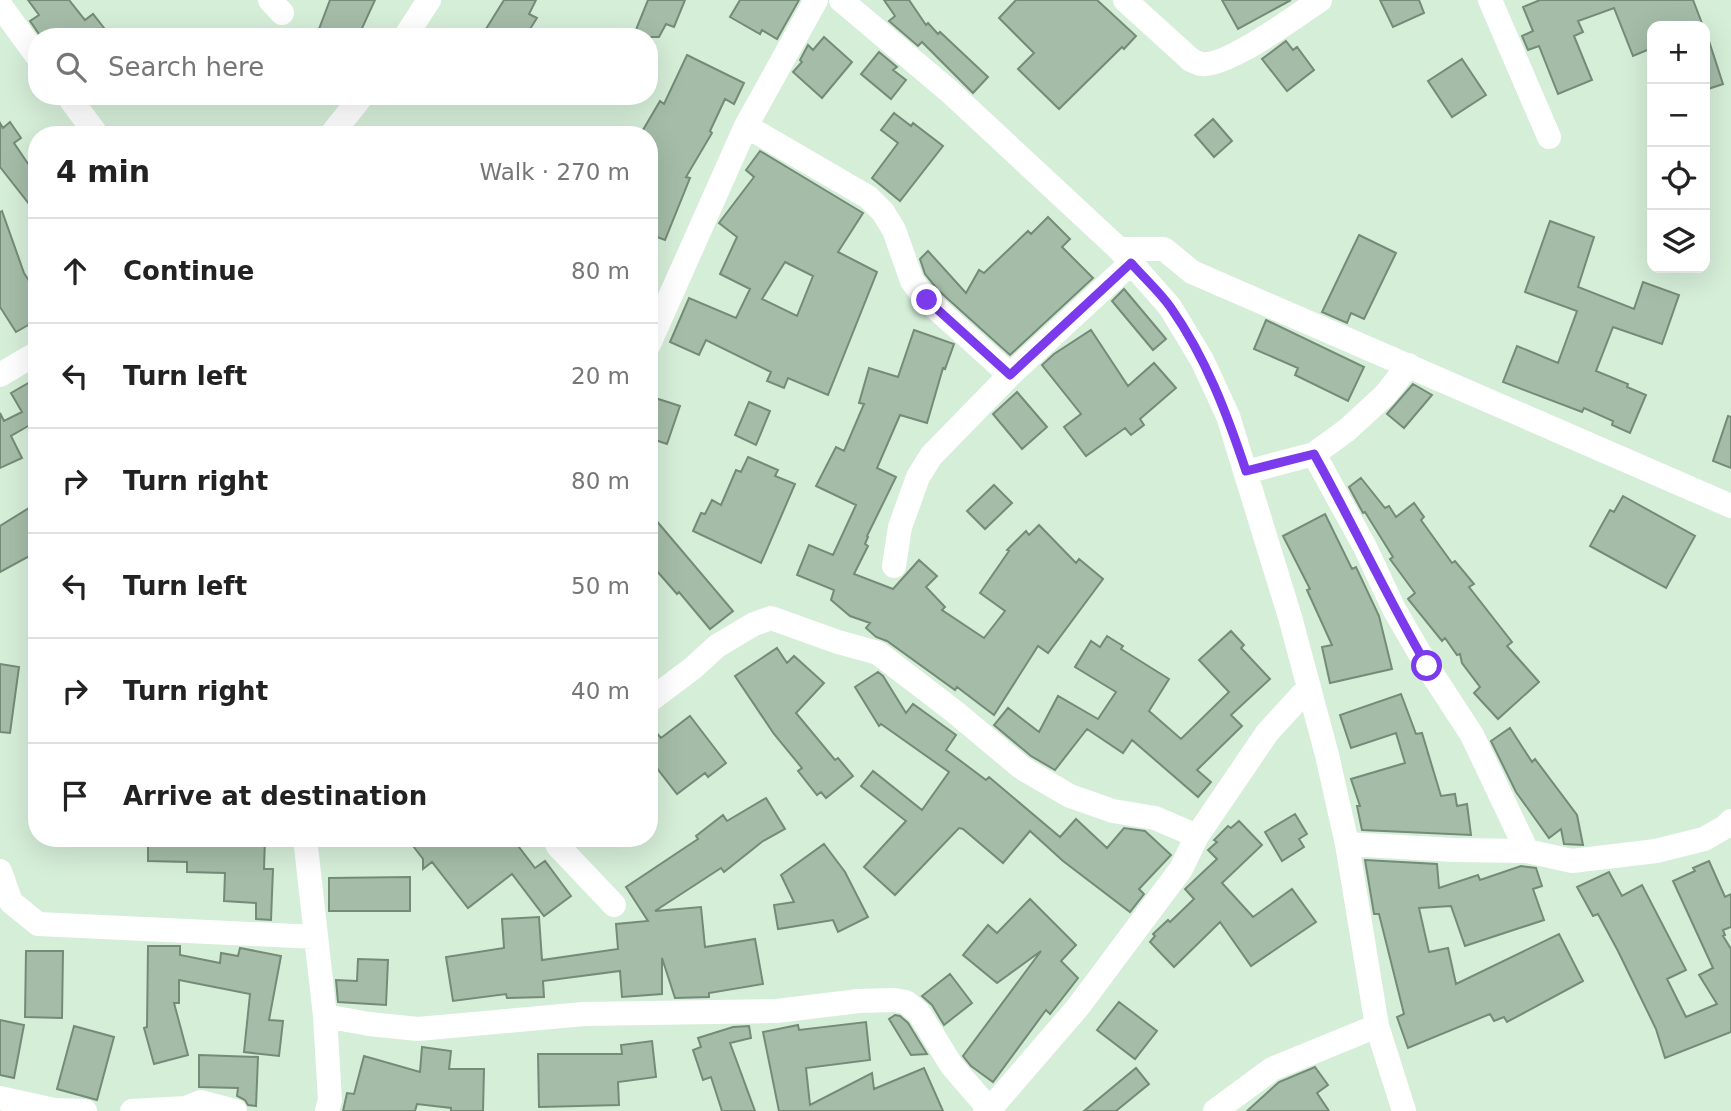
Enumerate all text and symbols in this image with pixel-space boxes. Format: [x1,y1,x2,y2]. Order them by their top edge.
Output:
map controls [1647,21,1710,273]
button: + [1647,21,1710,84]
search box [28,28,658,105]
icon: search [52,48,90,86]
text: Search here [108,52,264,82]
button: − [1647,84,1710,147]
button: locate [1647,147,1710,210]
text: 4 min [56,154,150,189]
text: Walk · 270 m [479,159,630,185]
button: layers [1647,210,1710,273]
icon: ahead [56,252,94,290]
text: Continue [123,256,254,286]
text: 80 m [571,258,630,284]
route end [911,284,942,315]
icon: left [56,357,94,395]
text: Turn left [123,361,247,391]
text: 20 m [571,363,630,389]
icon: right [56,462,94,500]
text: Turn right [123,466,268,496]
text: 80 m [571,468,630,494]
icon: left [56,567,94,605]
text: Turn left [123,571,247,601]
text: 50 m [571,573,630,599]
route start [1411,650,1442,681]
icon: right [56,672,94,710]
text: Turn right [123,676,268,706]
text: 40 m [571,678,630,704]
icon: arrive [56,777,94,815]
text: Arrive at destination [123,781,427,811]

